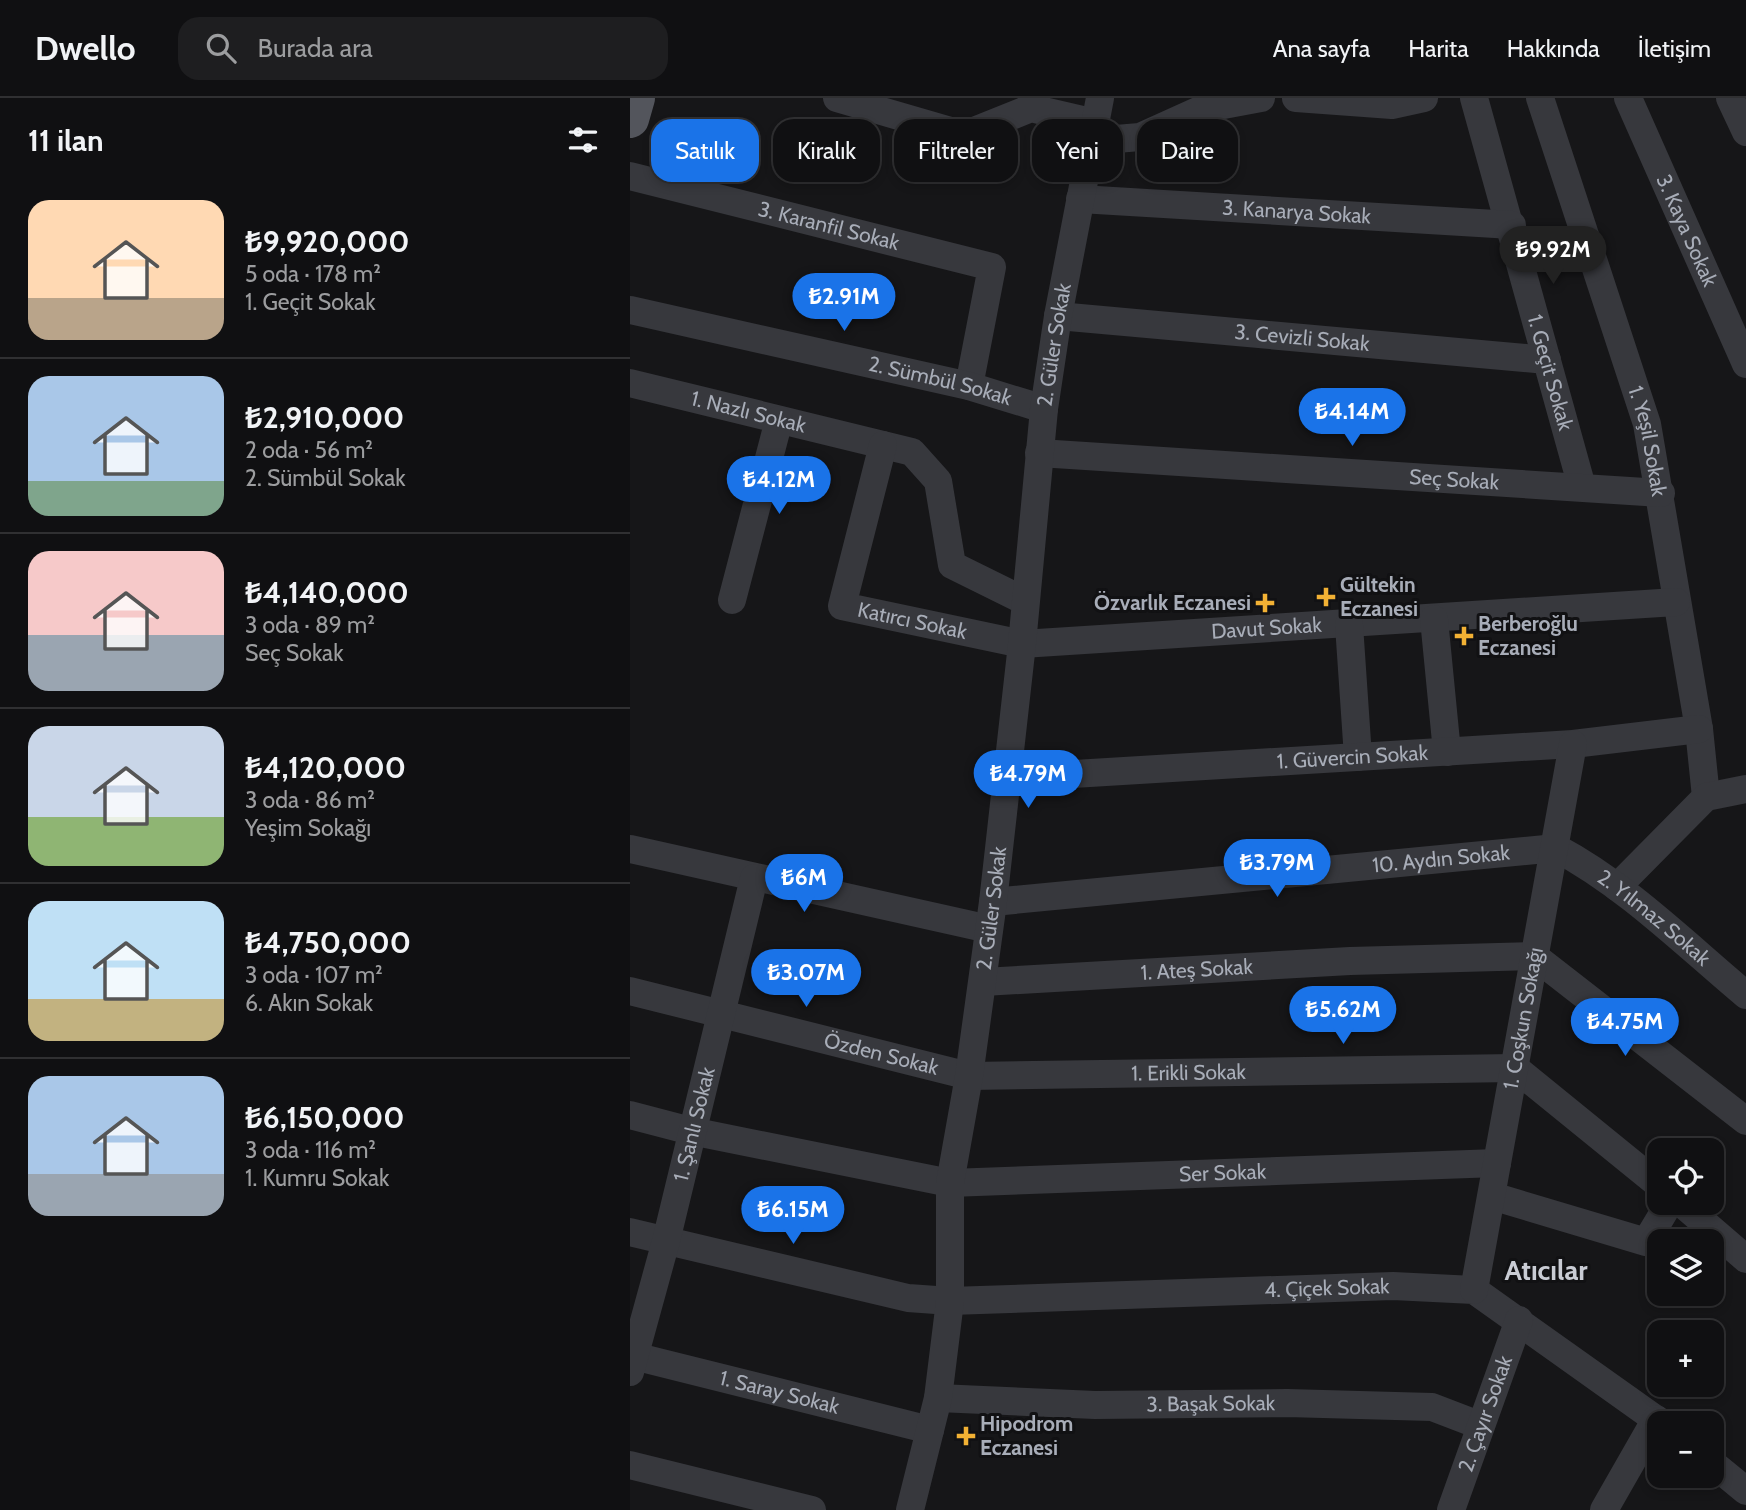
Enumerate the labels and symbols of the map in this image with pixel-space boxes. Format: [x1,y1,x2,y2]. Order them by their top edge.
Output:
street label: 3. Kaya Sokak [1651,170,1723,291]
street label: 3. Kanarya Sokak [1222,195,1372,229]
street label: 3. Karanfil Sokak [756,196,903,255]
pin: ₺9.92M [1496,226,1610,286]
pin: ₺2.91M [787,274,901,333]
street label: 2. Güler Sokak [1032,280,1076,408]
street label: 1. Geçit Sokak [1523,312,1579,434]
street label: 3. Cevizli Sokak [1234,319,1371,356]
street label: 2. Sümbül Sokak [866,351,1015,411]
street label: 1. Yeşil Sokak [1623,383,1672,499]
street label: 1. Nazlı Sokak [689,385,809,438]
pin: ₺4.14M [1295,388,1409,448]
pin: ₺4.12M [722,456,836,516]
street label: Seç Sokak [1408,464,1500,495]
place label: Gültekin Eczanesi [1340,572,1418,621]
marker: Gültekin Eczanesi [1318,589,1334,605]
place label: Özvarlık Eczanesi [1094,590,1251,615]
marker: Özvarlık Eczanesi [1257,595,1273,611]
street label: Katırcı Sokak [855,597,970,644]
place label: Berberoğlu Eczanesi [1478,611,1578,660]
street label: Davut Sokak [1210,612,1323,644]
marker: Berberoğlu Eczanesi [1456,628,1472,644]
street label: 1. Güvercin Sokak [1276,740,1429,774]
pin: ₺4.79M [971,750,1085,810]
street label: 10. Aydın Sokak [1371,839,1511,878]
pin: ₺3.79M [1220,840,1334,899]
street label: 2. Güler Sokak [971,844,1011,972]
pin: ₺6M [770,854,838,914]
street label: 2. Yılmaz Sokak [1593,864,1716,971]
street label: 1. Coşkun Sokağı [1498,945,1548,1091]
pin: ₺3.07M [749,950,863,1009]
street label: 1. Ateş Sokak [1140,954,1254,985]
pin: ₺5.62M [1286,986,1400,1046]
pin: ₺4.75M [1568,998,1682,1058]
street label: Özden Sokak [821,1027,942,1080]
street label: 1. Erikli Sokak [1131,1059,1247,1086]
street label: 1. Şanlı Sokak [668,1064,720,1184]
street label: Ser Sokak [1179,1158,1267,1187]
pin: ₺6.15M [736,1186,850,1246]
district label: Atıcılar [1504,1253,1588,1287]
street label: 4. Çiçek Sokak [1264,1273,1391,1302]
street label: 2. Çayır Sokak [1453,1352,1517,1475]
street label: 1. Saray Sokak [717,1365,843,1419]
street label: 3. Başak Sokak [1146,1390,1276,1416]
place label: Hipodrom Eczanesi [980,1411,1073,1460]
marker: Hipodrom Eczanesi [958,1428,974,1444]

